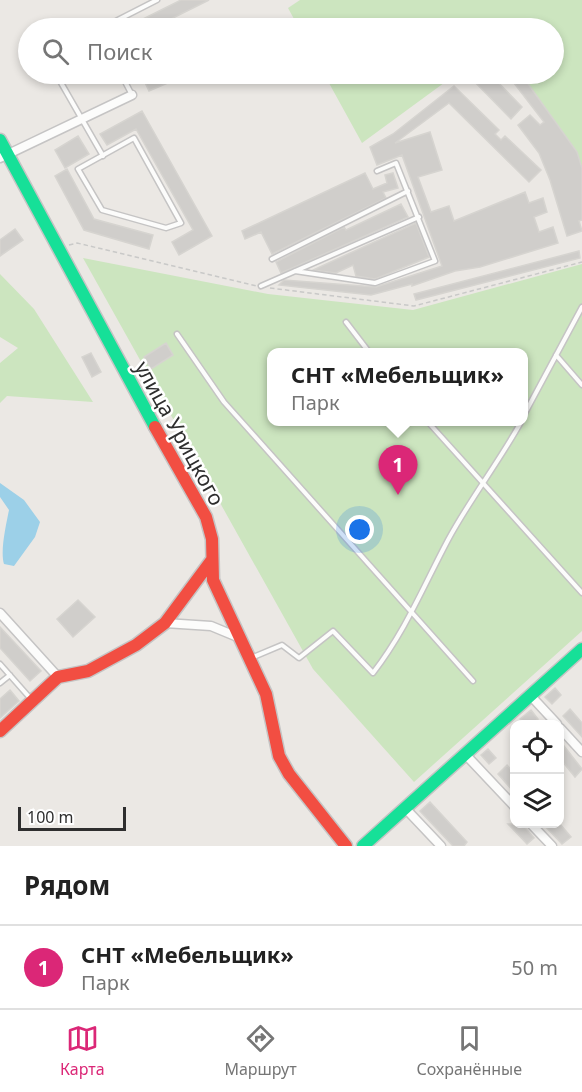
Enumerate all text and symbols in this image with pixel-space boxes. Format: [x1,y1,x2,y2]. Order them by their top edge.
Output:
search box [18,18,564,84]
icon: search [39,35,72,68]
text: Поиск [87,36,152,66]
popup [267,348,528,426]
street label: улица Урицкого [129,356,231,510]
text: СНТ «Мебельщик» [291,359,504,389]
text: Парк [291,389,340,416]
pin: 1 [378,446,418,495]
your location [345,515,374,544]
map controls [510,720,564,828]
button: locate [510,720,564,774]
button: layers [510,774,564,828]
scale bar [18,804,126,832]
text: 100 m [27,806,74,828]
text: Рядом [24,867,110,903]
text: СНТ «Мебельщик» [81,939,294,969]
text: 1 [38,954,49,981]
text: 50 m [511,954,558,981]
text: Парк [81,969,130,996]
tab: Карта [60,1022,105,1080]
tab: Маршрут [224,1022,297,1080]
tab: Сохранённые [417,1022,522,1080]

